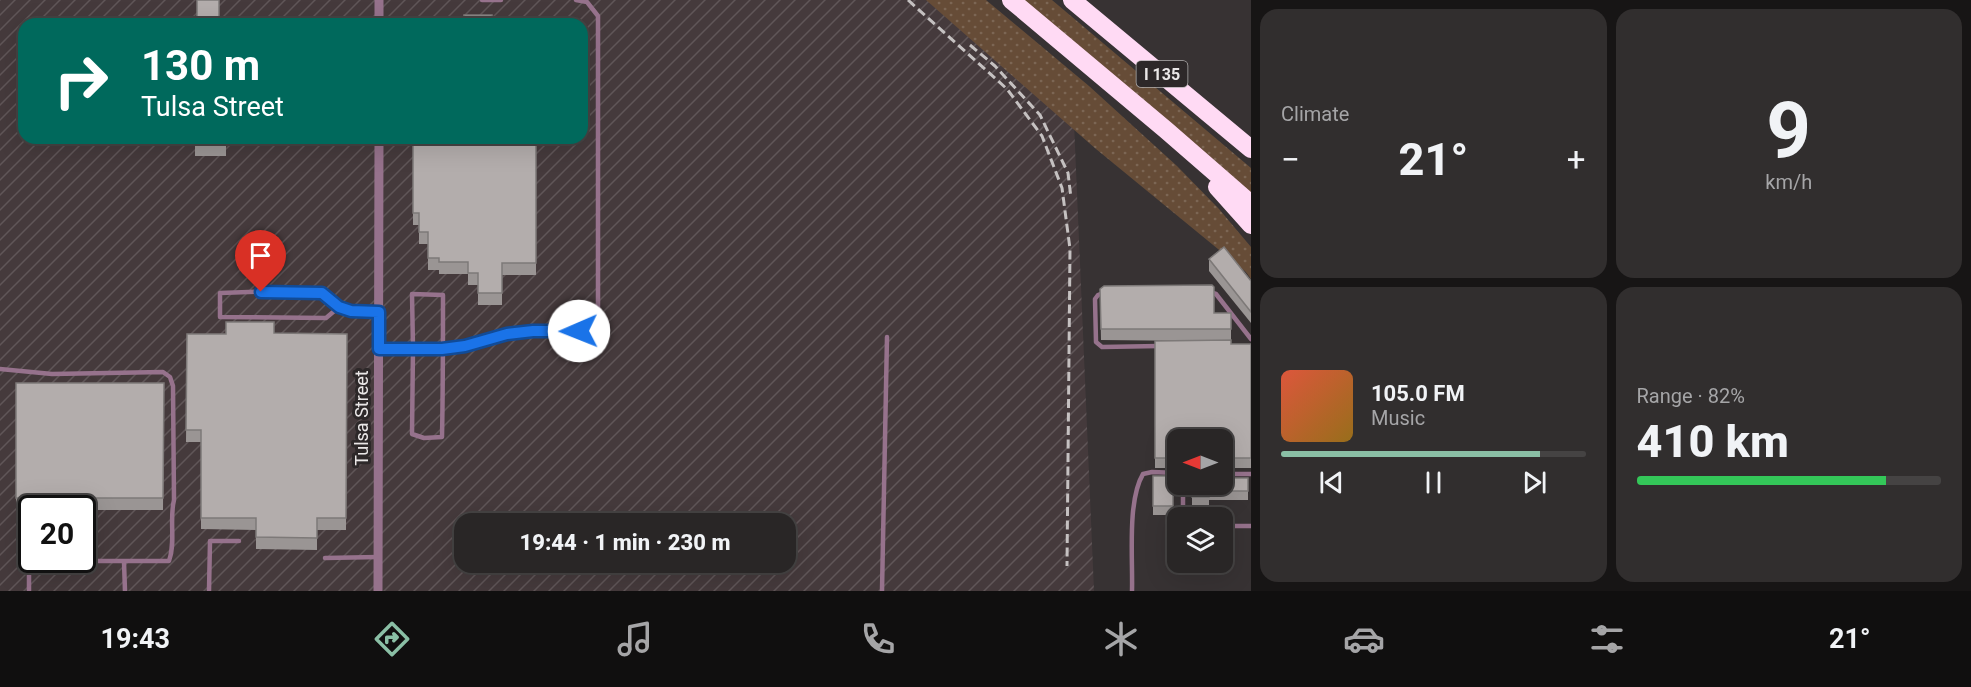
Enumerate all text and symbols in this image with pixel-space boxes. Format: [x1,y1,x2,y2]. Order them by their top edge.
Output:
text: 130 m [141,41,260,90]
icon: right [42,42,120,120]
road number: I 135 [1136,61,1188,87]
text: 9 [1766,85,1811,176]
text: Tulsa Street [141,91,284,123]
text: Climate [1281,102,1349,126]
text: 21° [1399,133,1468,186]
text: − [1281,140,1300,179]
text: + [1567,140,1586,179]
text: km/h [1765,170,1812,194]
pin [235,230,286,292]
icon: arrive [244,239,277,272]
position arrow [547,299,611,363]
street label: Tulsa Street [351,370,372,466]
text: 105.0 FM [1371,381,1465,406]
text: Range · 82% [1637,384,1745,408]
text: Music [1371,406,1425,430]
text: 410 km [1637,415,1789,468]
north arrow [1167,429,1233,495]
map controls [1167,429,1233,573]
icon: previous [1315,466,1348,499]
icon: pause [1417,466,1450,499]
icon: next [1518,466,1551,499]
speed limit sign: 20 [18,495,96,573]
button: layers [1167,507,1233,573]
text: 19:44 · 1 min · 230 m [520,530,730,555]
icon: directions [371,618,413,660]
icon: music [614,618,656,660]
icon: phone [857,618,899,660]
icon: climate [1100,618,1142,660]
icon: car [1343,618,1385,660]
icon: filters [1586,618,1628,660]
text: 19:43 [100,623,170,655]
text: 21° [1829,623,1870,655]

